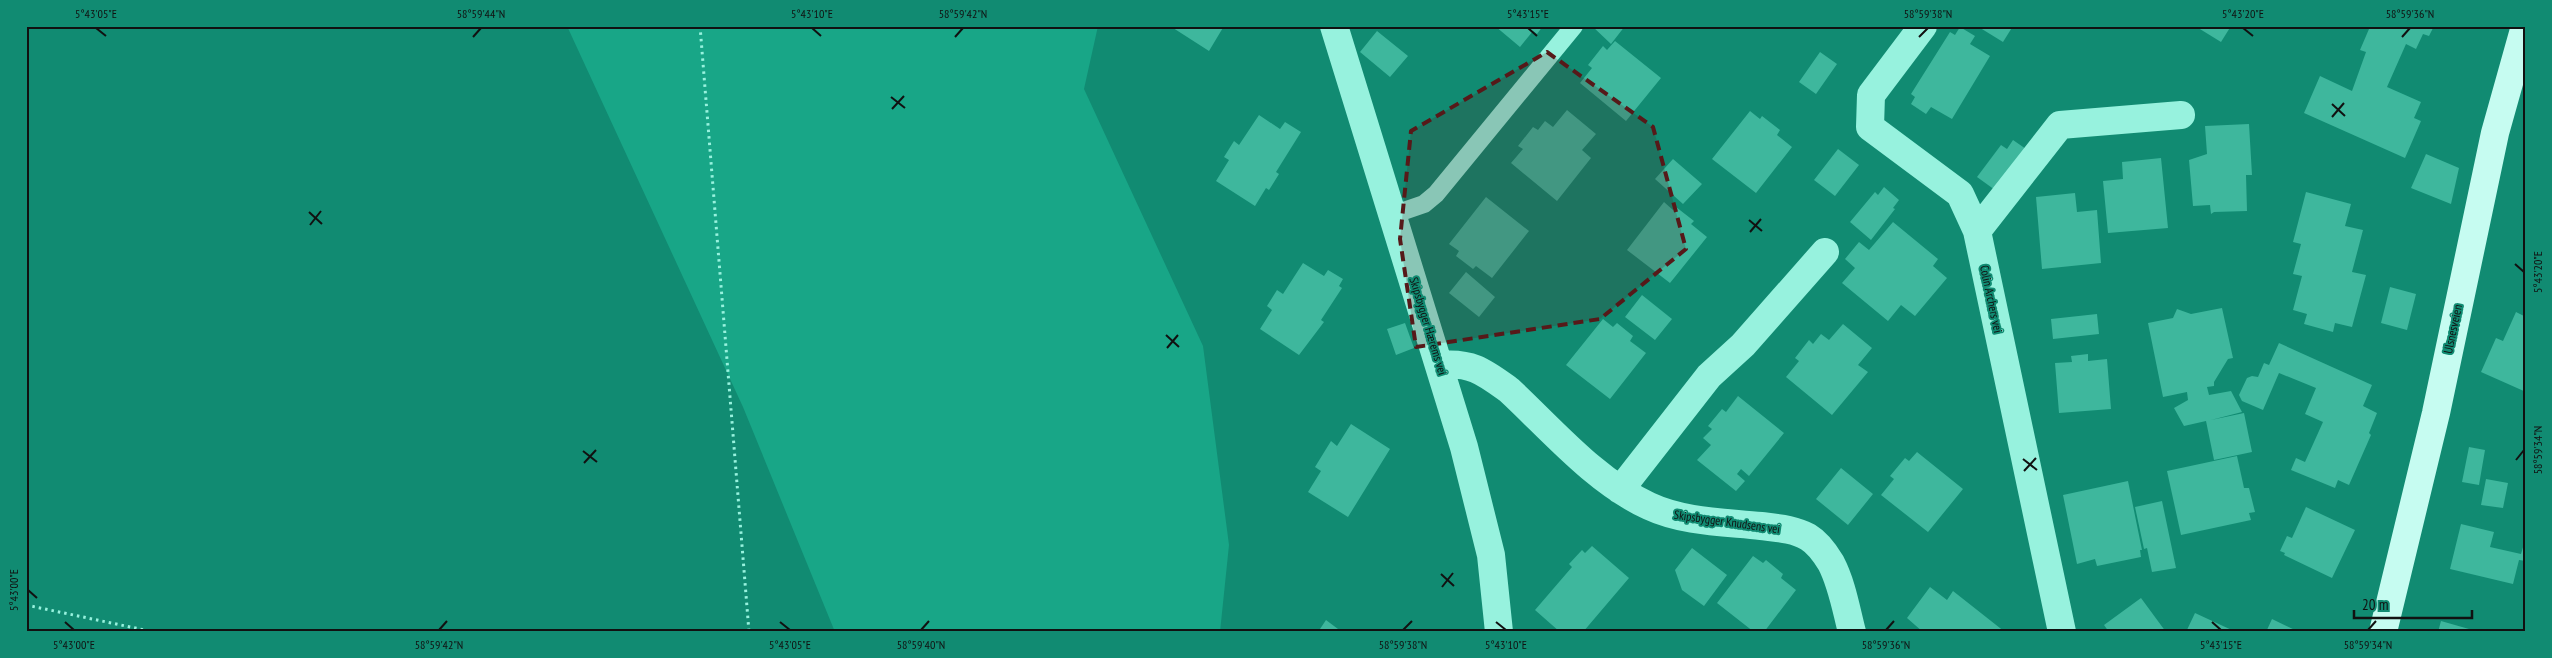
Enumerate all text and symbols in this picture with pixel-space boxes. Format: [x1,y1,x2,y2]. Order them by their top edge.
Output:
text: 5°43'05"E [75,6,117,21]
text: 58°59'44"N [457,6,505,21]
text: 5°43'10"E [791,6,833,21]
text: 58°59'42"N [939,6,987,21]
text: 5°43'15"E [1507,6,1549,21]
text: 58°59'38"N [1904,6,1952,21]
text: 5°43'20"E [2222,6,2264,21]
text: 58°59'36"N [2386,6,2434,21]
text: 5°43'20"E [2530,251,2545,293]
street label: Colin Archers vei [1977,264,2006,334]
street label: Skipsbygger Hærems vei [1406,275,1450,377]
street label: Ulsnesveien [2440,303,2465,355]
text: 58°59'34"N [2530,426,2545,474]
street label: Skipsbygger Knudsens vei [1673,507,1781,536]
text: 5°43'00"E [6,569,21,611]
scale bar [2354,588,2472,620]
text: 20 m [2362,595,2388,614]
text: 5°43'00"E [53,637,95,652]
text: 58°59'42"N [415,637,463,652]
text: 5°43'05"E [769,637,811,652]
text: 58°59'40"N [897,637,945,652]
text: 58°59'38"N [1379,637,1427,652]
text: 5°43'10"E [1485,637,1527,652]
text: 58°59'36"N [1862,637,1910,652]
text: 5°43'15"E [2200,637,2242,652]
text: 58°59'34"N [2344,637,2392,652]

